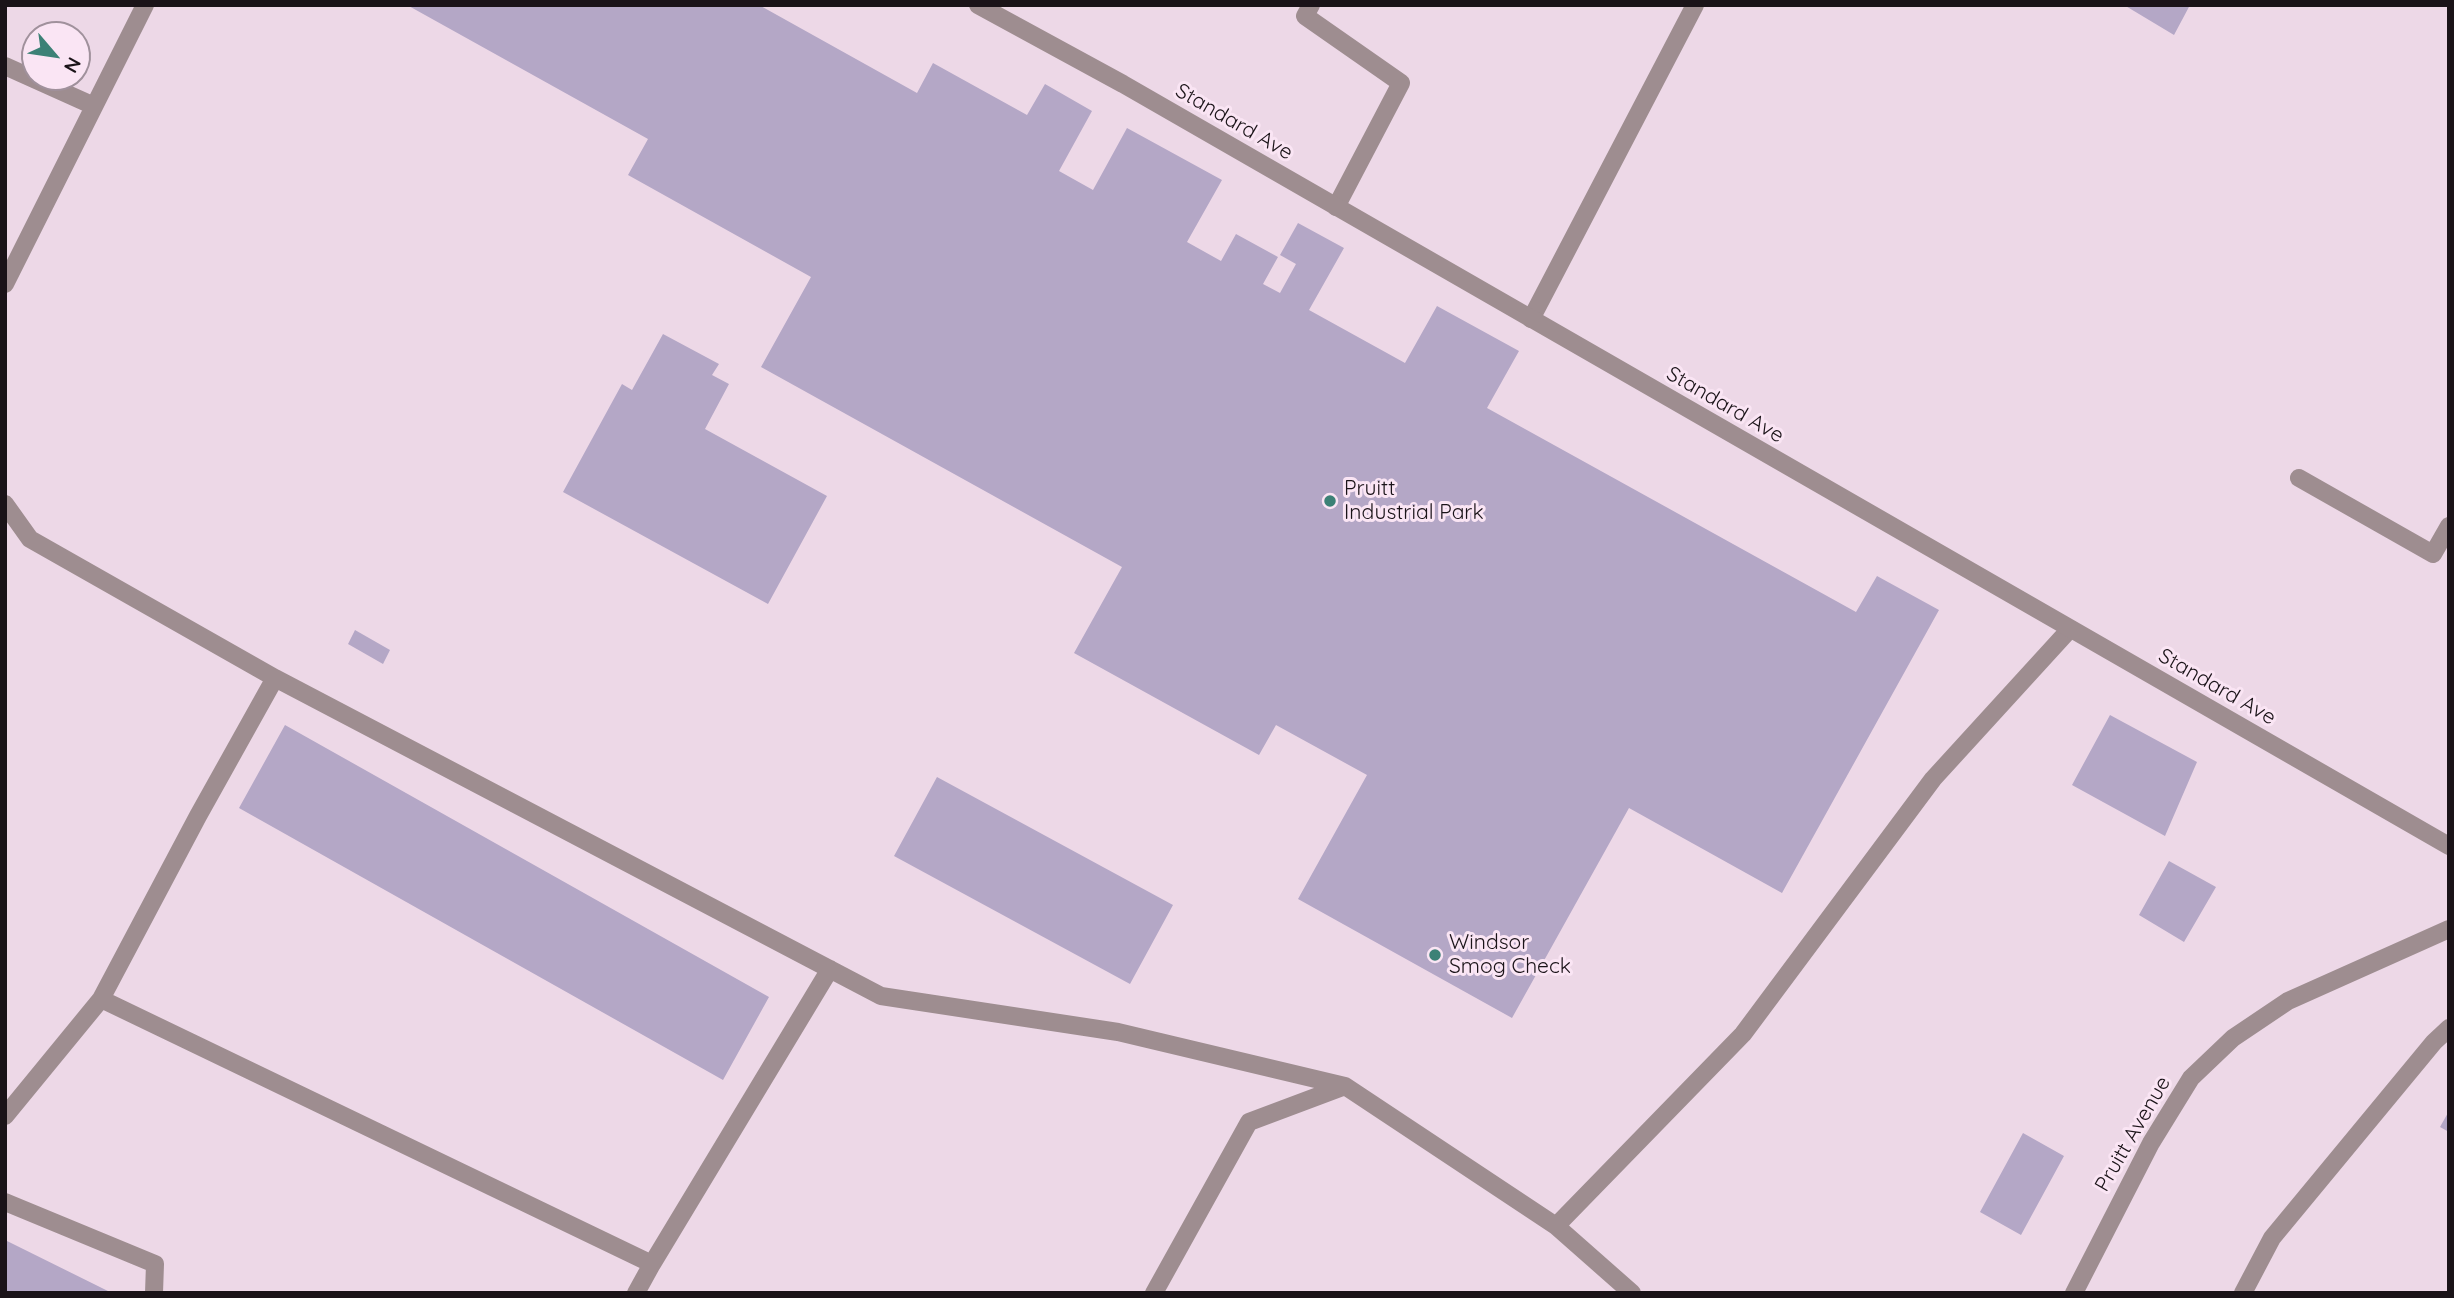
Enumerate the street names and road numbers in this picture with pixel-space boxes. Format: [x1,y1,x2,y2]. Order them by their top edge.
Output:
street label: Standard Ave [1171,78,1297,166]
street label: Standard Ave [1662,361,1788,449]
street label: Standard Ave [2154,643,2280,731]
street label: Pruitt Avenue [2090,1072,2176,1196]

